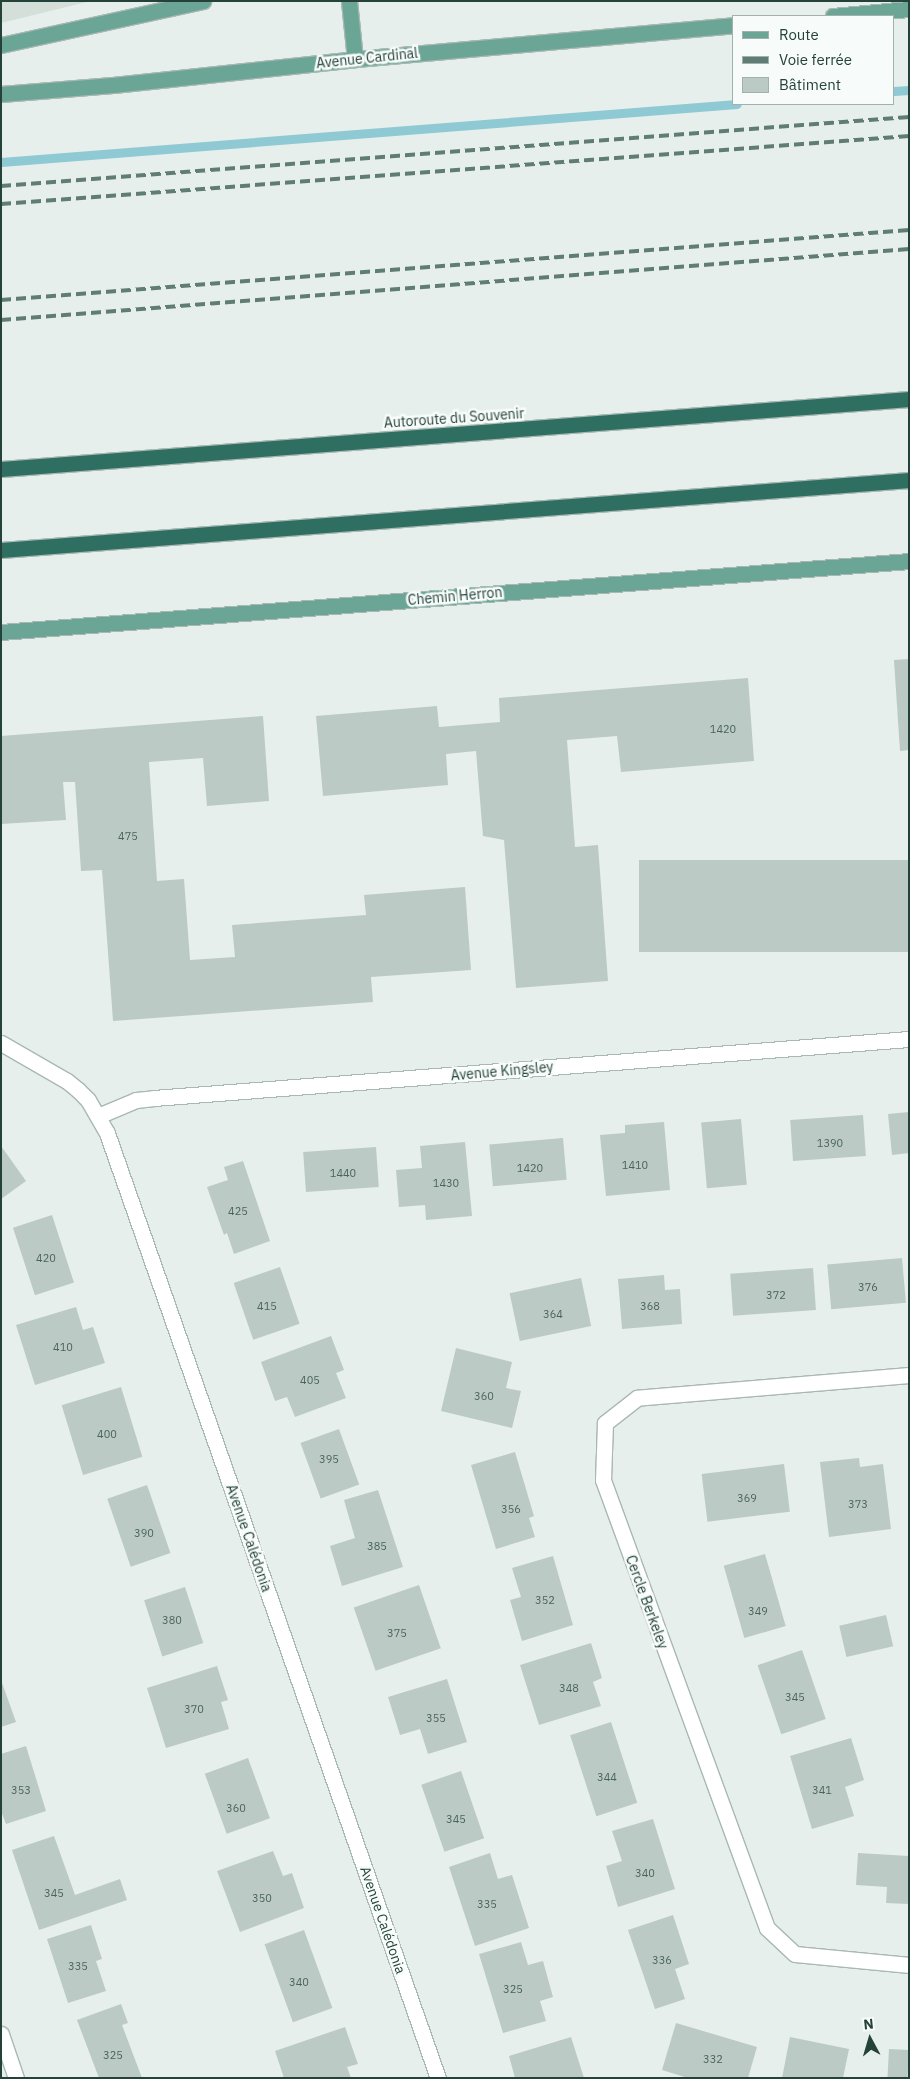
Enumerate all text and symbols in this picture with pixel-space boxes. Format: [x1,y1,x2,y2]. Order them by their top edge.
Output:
legend [732,15,895,105]
text: Route [779,25,819,44]
street label: Avenue Cardinal [315,44,419,72]
text: Voie ferrée [779,50,852,69]
text: Bâtiment [779,75,841,94]
street label: Autoroute du Souvenir [383,405,525,431]
street label: Chemin Herron [407,583,503,609]
house number: 1420 [710,722,736,736]
house number: 475 [118,829,138,843]
street label: Avenue Kingsley [450,1058,554,1084]
house number: 1390 [817,1136,843,1150]
house number: 1410 [622,1158,648,1172]
house number: 1420 [517,1161,543,1175]
house number: 1440 [330,1166,356,1180]
house number: 1430 [433,1176,459,1190]
house number: 425 [228,1204,248,1218]
house number: 420 [36,1251,56,1265]
house number: 376 [858,1280,878,1294]
house number: 372 [766,1288,786,1302]
house number: 415 [257,1299,277,1313]
house number: 368 [640,1299,660,1313]
house number: 364 [543,1307,563,1321]
house number: 410 [53,1340,73,1354]
house number: 405 [300,1373,320,1387]
house number: 360 [474,1389,494,1403]
house number: 400 [97,1427,117,1441]
house number: 395 [319,1452,339,1466]
street label: Avenue Calédonia [223,1482,275,1594]
house number: 369 [737,1491,757,1505]
house number: 373 [848,1497,868,1511]
house number: 356 [501,1502,521,1516]
house number: 390 [134,1526,154,1540]
house number: 385 [367,1539,387,1553]
street label: Cercle Berkeley [622,1553,672,1651]
house number: 352 [535,1593,555,1607]
house number: 349 [748,1604,768,1618]
house number: 380 [162,1613,182,1627]
house number: 375 [387,1626,407,1640]
house number: 348 [559,1681,579,1695]
house number: 345 [785,1690,805,1704]
house number: 370 [184,1702,204,1716]
house number: 355 [426,1711,446,1725]
house number: 344 [597,1770,617,1784]
house number: 353 [11,1783,31,1797]
house number: 341 [812,1783,832,1797]
house number: 360 [226,1801,246,1815]
house number: 345 [446,1812,466,1826]
street label: Avenue Calédonia [357,1864,409,1976]
house number: 340 [635,1866,655,1880]
house number: 345 [44,1886,64,1900]
house number: 350 [252,1891,272,1905]
house number: 335 [477,1897,497,1911]
house number: 336 [652,1953,672,1967]
house number: 335 [68,1959,88,1973]
house number: 340 [289,1975,309,1989]
house number: 325 [503,1982,523,1996]
north arrow [845,2014,895,2064]
text: N [862,2015,874,2034]
house number: 325 [103,2048,123,2062]
house number: 332 [703,2052,723,2066]

